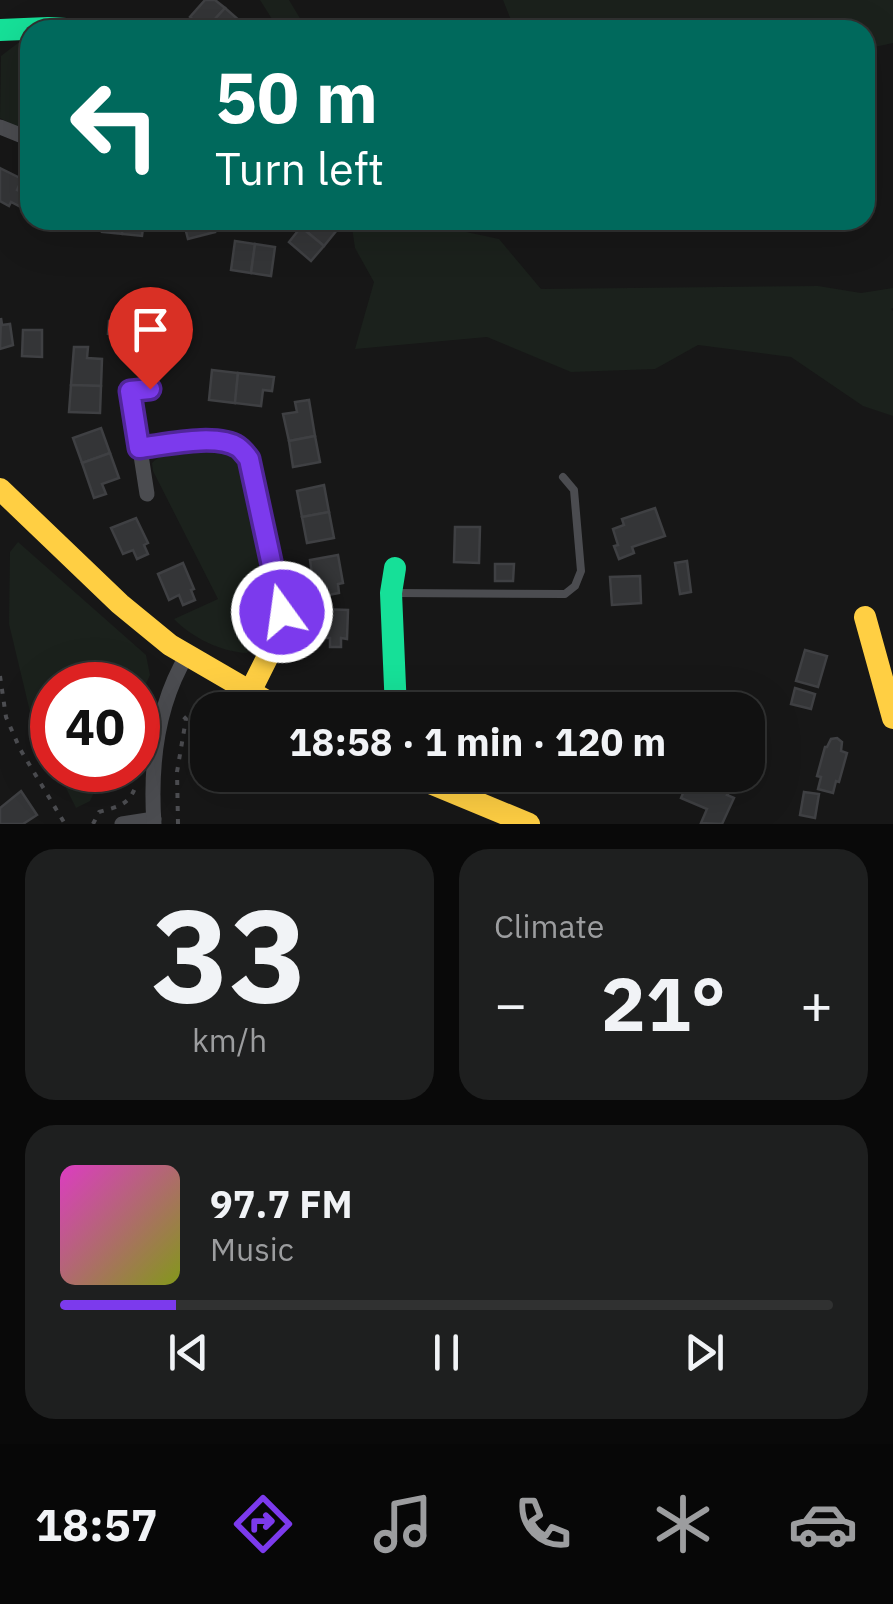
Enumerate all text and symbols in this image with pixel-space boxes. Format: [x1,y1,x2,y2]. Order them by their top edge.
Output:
text: 50 m [215,51,378,142]
icon: left [50,60,180,190]
text: Turn left [215,139,384,197]
pin [108,287,193,390]
icon: arrive [123,302,178,357]
position arrow [230,560,334,664]
speed limit sign: 40 [30,662,160,792]
text: 18:58 · 1 min · 120 m [289,717,666,766]
text: 33 [151,869,308,1038]
text: Climate [494,905,604,947]
text: 21° [601,954,726,1052]
text: − [494,968,527,1039]
text: + [800,968,833,1039]
text: km/h [192,1019,267,1061]
text: 97.7 FM [210,1179,353,1228]
text: Music [210,1228,294,1270]
icon: previous [161,1325,216,1380]
icon: pause [419,1325,474,1380]
icon: next [677,1325,732,1380]
icon: directions [228,1489,298,1559]
icon: music [368,1489,438,1559]
icon: phone [508,1489,578,1559]
icon: climate [648,1489,718,1559]
icon: car [788,1489,858,1559]
text: 18:57 [35,1495,158,1553]

